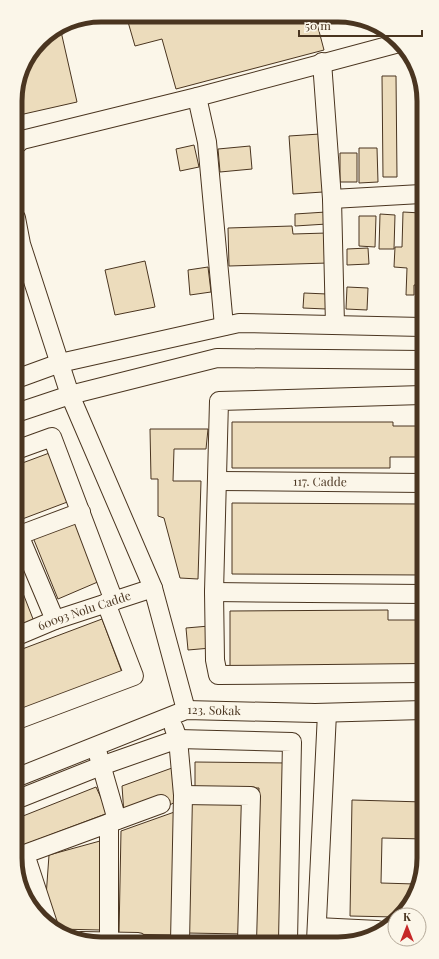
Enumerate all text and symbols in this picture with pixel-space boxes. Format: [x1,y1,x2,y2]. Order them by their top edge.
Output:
scale bar [299,12,422,38]
text: 50 m [305,17,331,33]
street label: 117. Cadde [293,473,347,489]
street label: 60093 Nolu Cadde [35,587,133,633]
street label: 123. Sokak [187,701,242,718]
north arrow [387,907,427,947]
text: K [403,909,411,924]

